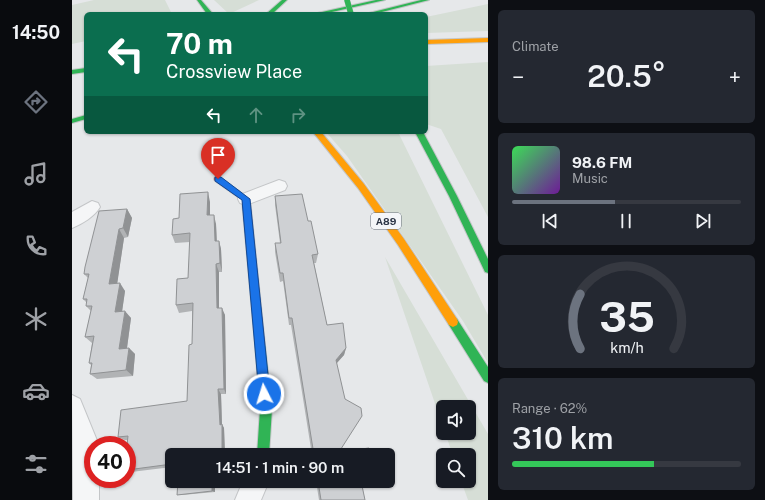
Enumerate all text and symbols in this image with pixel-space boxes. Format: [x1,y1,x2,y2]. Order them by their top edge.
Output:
text: 14:50 [12,22,60,43]
text: 70 m [166,27,233,60]
icon: left [100,28,152,80]
text: Climate [512,39,559,54]
text: 20.5° [587,58,666,94]
text: Crossview Place [166,61,302,82]
text: − [512,64,524,90]
text: + [729,64,741,90]
icon: directions [22,88,50,116]
icon: left [203,104,225,126]
icon: ahead [245,104,267,126]
icon: right [287,104,309,126]
pin [201,138,235,179]
icon: arrive [207,144,229,166]
text: 98.6 FM [572,154,632,171]
icon: music [22,160,50,188]
text: Music [572,171,608,186]
icon: previous [539,210,561,232]
icon: pause [615,210,637,232]
icon: next [692,210,714,232]
road number: A89 [371,213,401,229]
icon: phone [22,232,50,260]
text: 35 [599,292,654,341]
icon: climate [22,305,50,333]
text: km/h [610,339,643,356]
position arrow [243,373,285,415]
icon: car [22,377,50,405]
map controls [436,400,476,488]
button: sound [436,400,476,440]
text: Range · 62% [512,401,587,416]
text: 310 km [512,420,614,456]
speed limit sign: 40 [84,436,136,488]
button: search [436,448,476,488]
icon: filters [22,450,50,478]
text: 14:51 · 1 min · 90 m [216,459,344,476]

